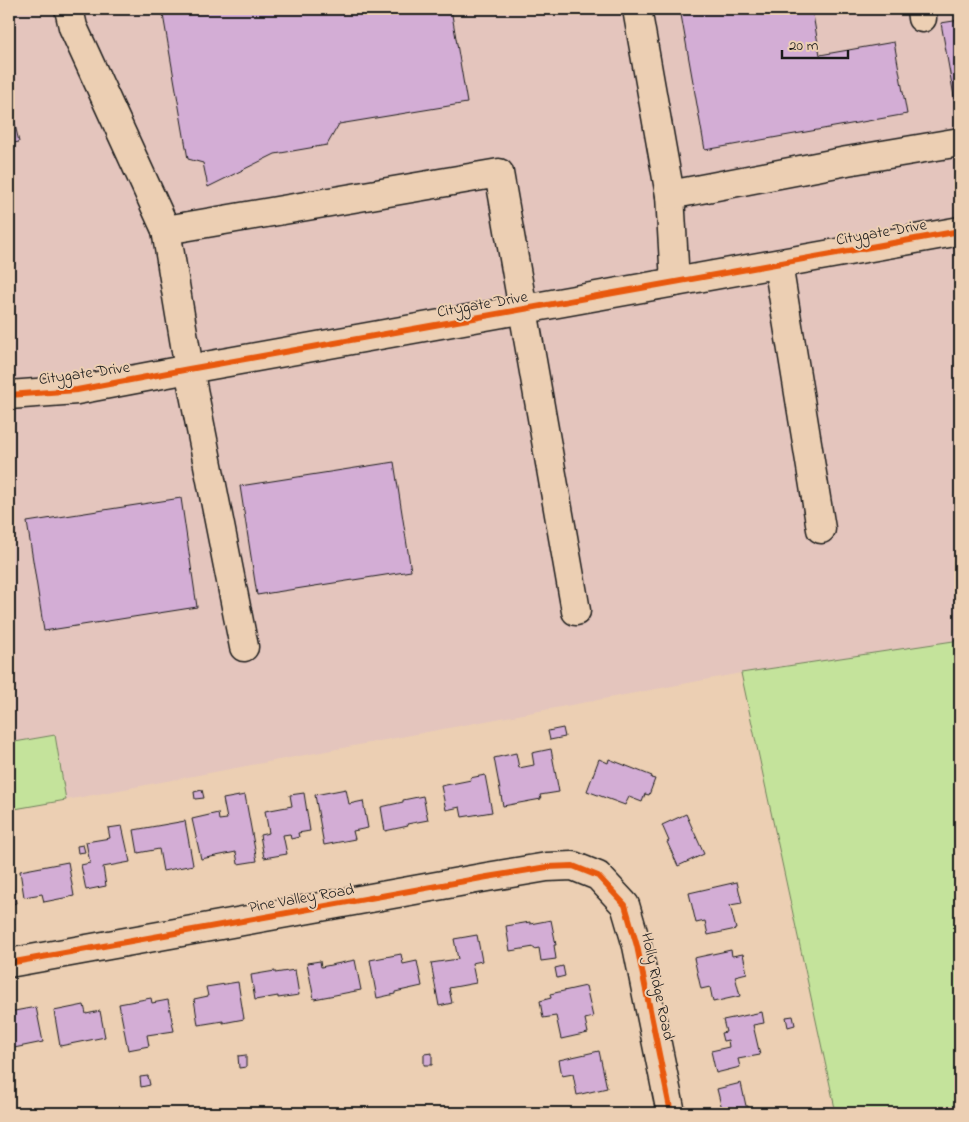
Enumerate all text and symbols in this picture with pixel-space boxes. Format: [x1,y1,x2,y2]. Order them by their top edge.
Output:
scale bar [782,28,848,60]
text: 20 m [789,35,819,57]
street label: Citygate Drive [834,213,929,253]
street label: Citygate Drive [435,285,530,325]
street label: Citygate Drive [37,356,132,392]
street label: Pine Valley Road [247,878,356,920]
street label: Holly Ridge Road [634,930,680,1042]

